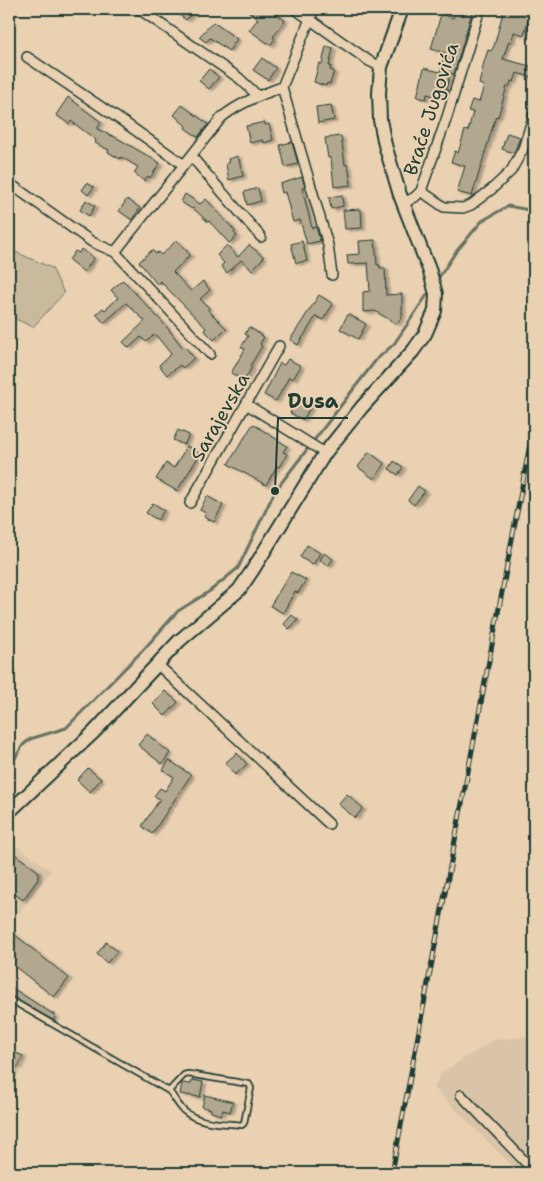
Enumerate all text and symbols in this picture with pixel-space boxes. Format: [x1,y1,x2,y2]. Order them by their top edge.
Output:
street label: Braće Jugovića [398,39,464,179]
street label: Sarajevska [185,368,255,466]
callout: Dusa [278,383,348,418]
text: Dusa [288,388,339,414]

